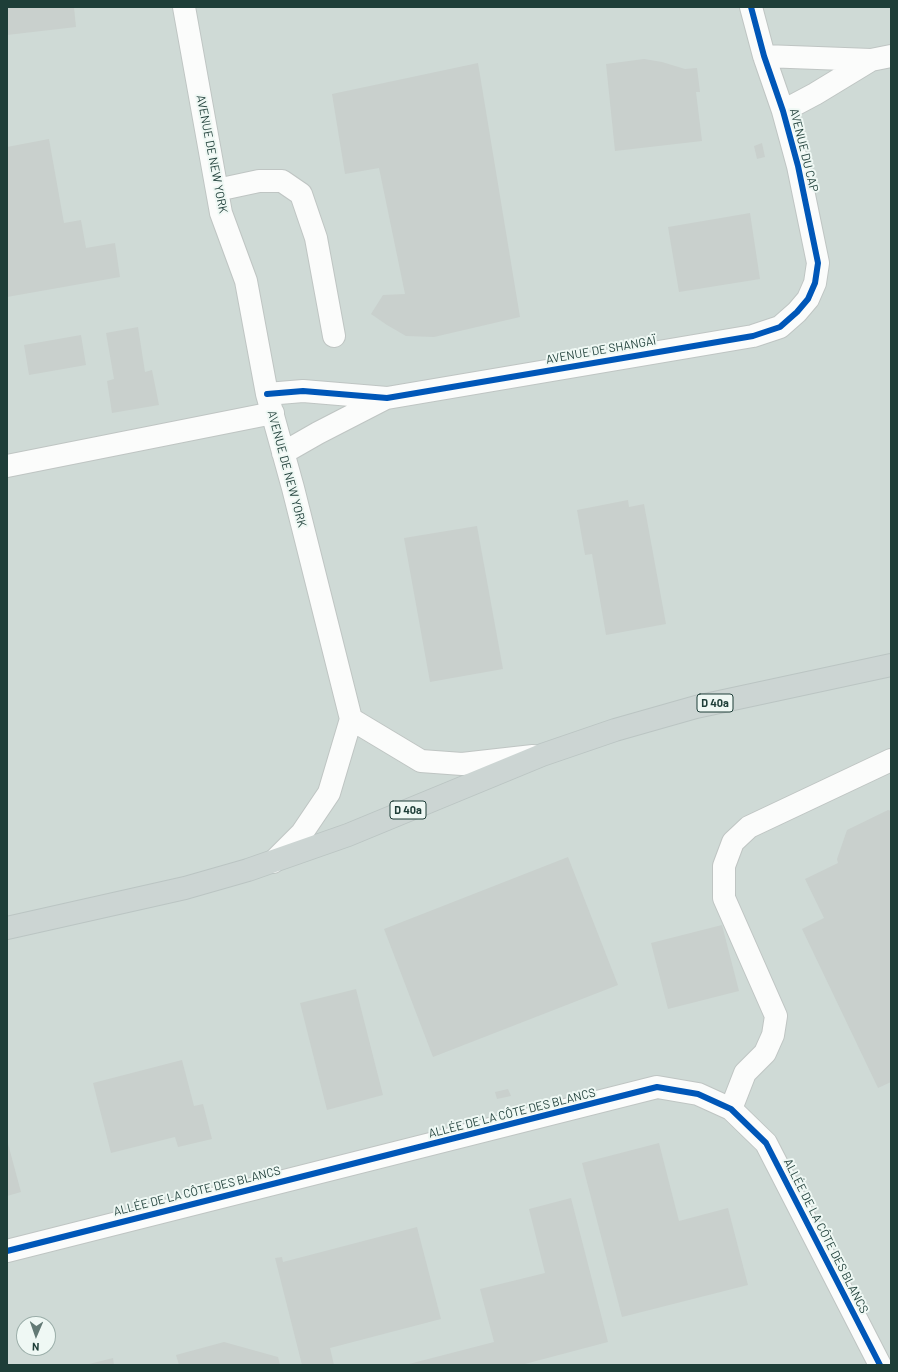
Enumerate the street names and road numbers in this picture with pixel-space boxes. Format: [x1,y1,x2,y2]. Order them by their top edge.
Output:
street label: AVENUE DE NEW YORK [193,94,231,214]
street label: AVENUE DU CAP [787,107,821,193]
street label: AVENUE DE SHANGAÏ [545,333,657,367]
street label: AVENUE DE NEW YORK [264,409,310,529]
road number: D 40a [697,694,733,712]
road number: D 40a [390,801,426,819]
street label: ALLÉE DE LA CÔTE DES BLANCS [427,1085,597,1141]
street label: ALLÉE DE LA CÔTE DES BLANCS [781,1156,871,1316]
street label: ALLÉE DE LA CÔTE DES BLANCS [112,1163,282,1219]

